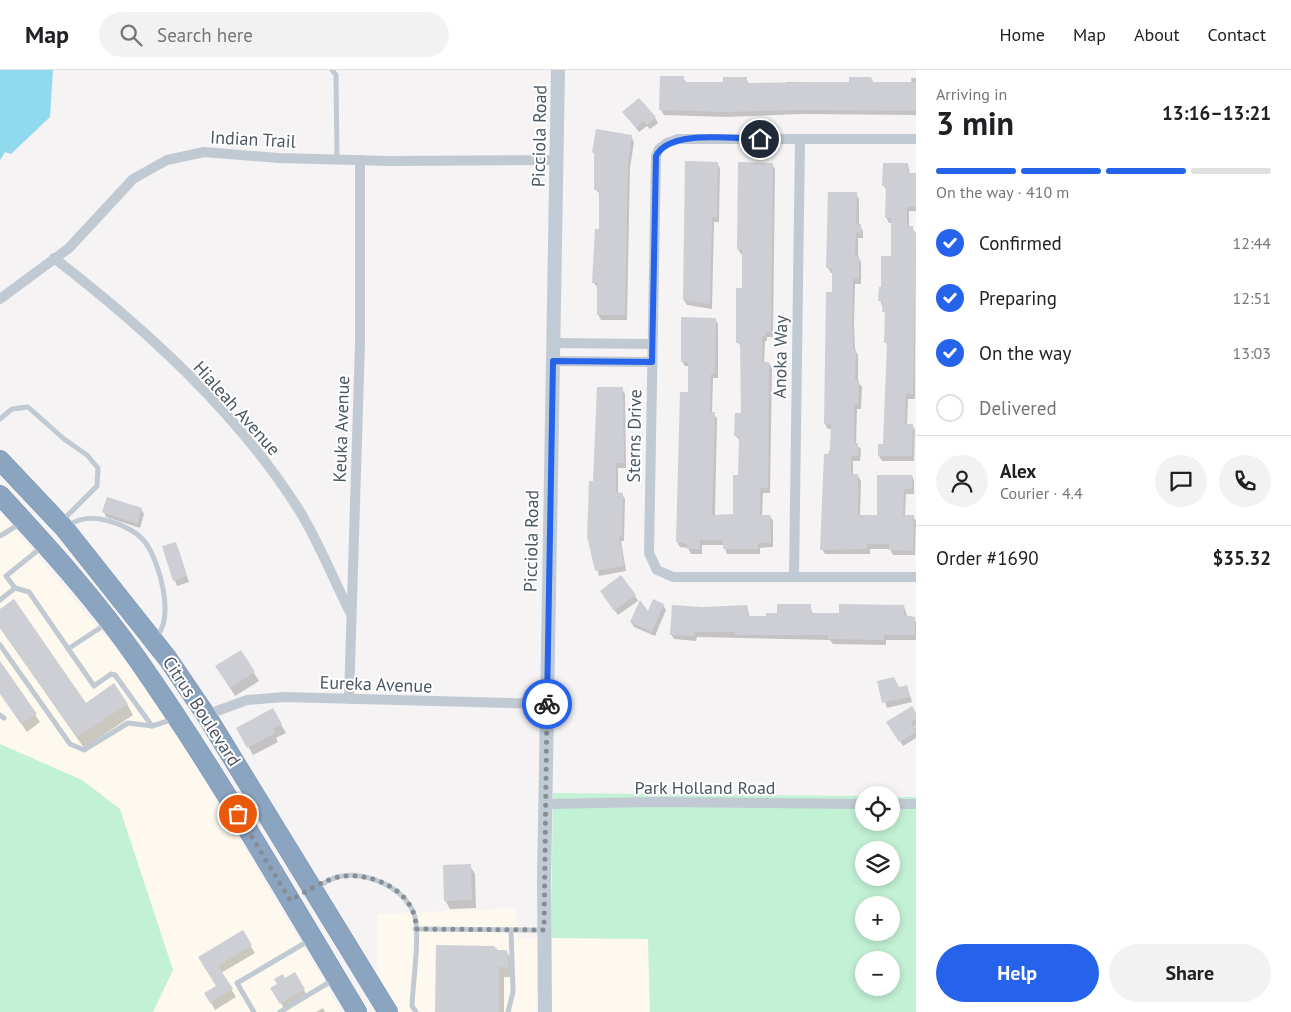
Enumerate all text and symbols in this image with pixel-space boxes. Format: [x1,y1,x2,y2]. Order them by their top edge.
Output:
search box [99,12,449,57]
text: Map [25,19,69,50]
icon: search [117,21,145,49]
text: Search here [157,23,253,47]
text: Home [999,23,1045,46]
text: Map [1073,23,1106,46]
text: About [1134,23,1180,46]
text: Contact [1208,23,1266,46]
text: Arriving in [936,84,1007,104]
street label: Picciola Road [527,85,551,187]
text: 13:16–13:21 [1162,101,1271,125]
text: 3 min [936,102,1014,144]
pin [739,118,781,160]
street label: Indian Trail [210,125,297,153]
icon: home [746,125,774,153]
text: On the way · 410 m [936,182,1069,202]
icon: check [936,229,964,257]
text: Confirmed [979,231,1062,255]
text: 12:44 [1233,233,1271,253]
icon: check [936,284,964,312]
text: Preparing [979,286,1057,310]
text: 12:51 [1233,288,1271,308]
street label: Anoka Way [768,314,792,399]
icon: check [936,339,964,367]
text: On the way [979,341,1071,365]
text: 13:03 [1233,343,1271,363]
street label: Hialeah Avenue [188,356,286,460]
street label: Keuka Avenue [328,375,354,483]
street label: Sterns Drive [622,389,646,483]
text: Delivered [979,396,1057,420]
button: person [936,455,988,507]
button: chat [1155,455,1207,507]
button: phone [1219,455,1271,507]
text: Alex [1000,459,1036,483]
text: Courier · 4.4 [1000,483,1083,503]
street label: Picciola Road [519,490,543,592]
text: Order #1690 [936,546,1039,570]
text: $35.32 [1212,546,1271,570]
street label: Citrus Boulevard [158,652,246,770]
street label: Eureka Avenue [319,671,433,697]
courier [522,679,572,729]
icon: bike [533,690,561,718]
street label: Park Holland Road [635,776,776,799]
map controls [855,786,900,996]
button: locate [855,786,900,831]
pin [217,793,259,835]
icon: bag [224,800,252,828]
button: layers [855,841,900,886]
button: + [855,896,900,941]
button: Help [936,944,1099,1002]
button: Share [1109,944,1271,1002]
button: − [855,951,900,996]

